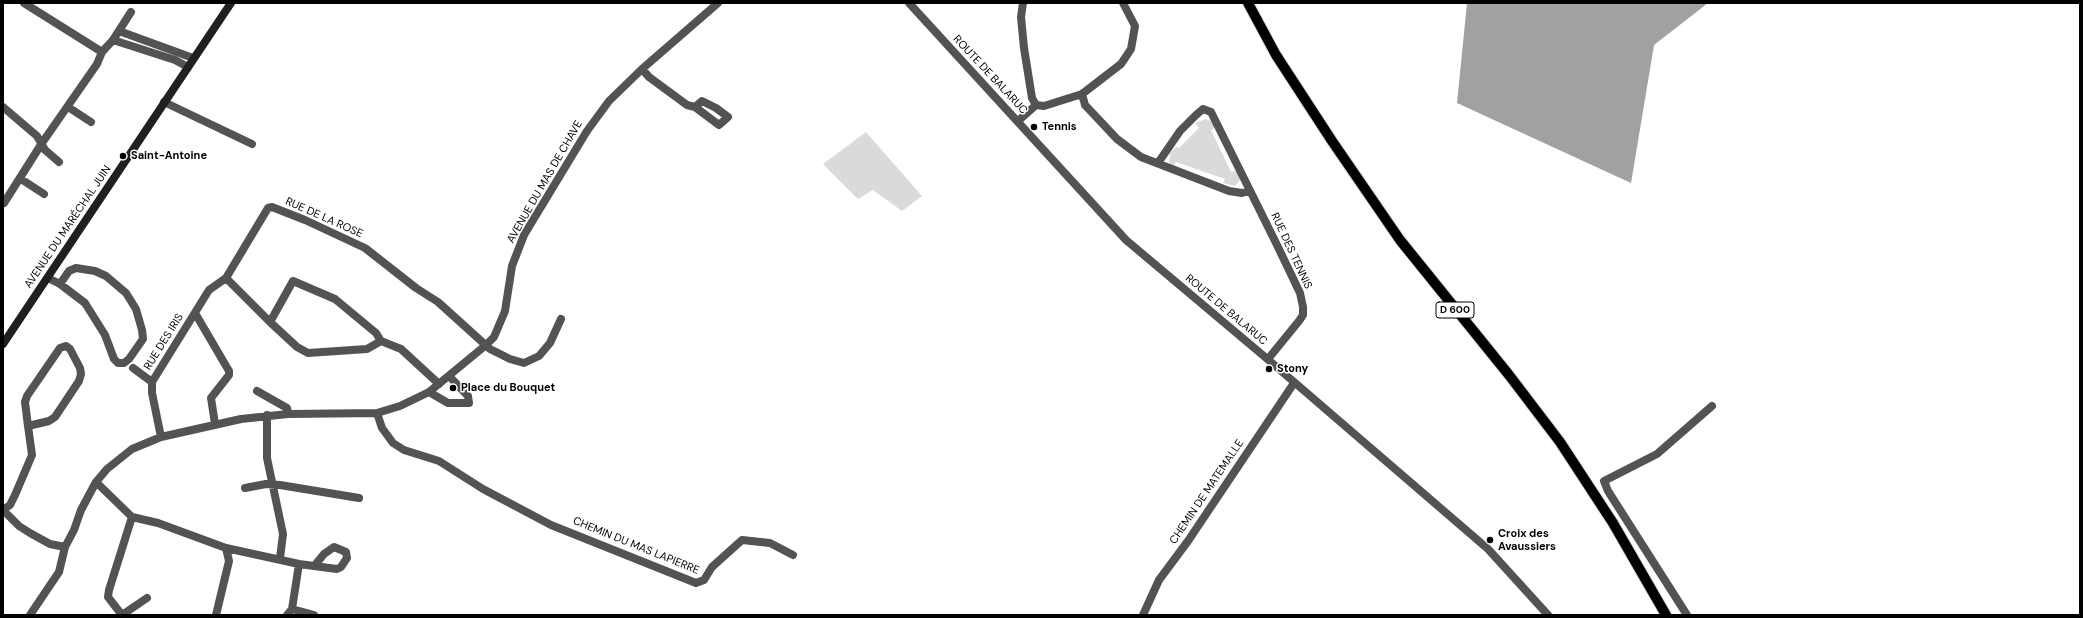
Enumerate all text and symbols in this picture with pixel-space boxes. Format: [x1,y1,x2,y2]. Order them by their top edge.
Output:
street label: ROUTE DE BALARUC [950,33,1030,117]
street label: AVENUE DU MAS DE CHAVE [504,118,586,246]
place label: Tennis [1042,120,1077,134]
marker: Tennis [1029,122,1039,132]
place label: Saint-Antoine [131,149,207,163]
marker: Saint-Antoine [118,151,128,161]
street label: AVENUE DU MARÉCHAL JUIN [22,163,114,291]
street label: RUE DE LA ROSE [283,195,365,241]
street label: RUE DES TENNIS [1268,211,1314,291]
street label: ROUTE DE BALARUC [1182,272,1270,348]
road number: D 600 [1436,302,1474,318]
street label: RUE DES IRIS [141,311,187,373]
place label: Stony [1277,362,1308,376]
marker: Stony [1264,364,1274,374]
place label: Place du Bouquet [461,381,555,395]
marker: Place du Bouquet [448,383,458,393]
street label: CHEMIN DE MATEMALLE [1167,437,1247,547]
street label: CHEMIN DU MAS LAPIERRE [571,515,701,577]
place label: Croix des Avaussiers [1498,527,1556,553]
marker: Croix des Avaussiers [1485,535,1495,545]

